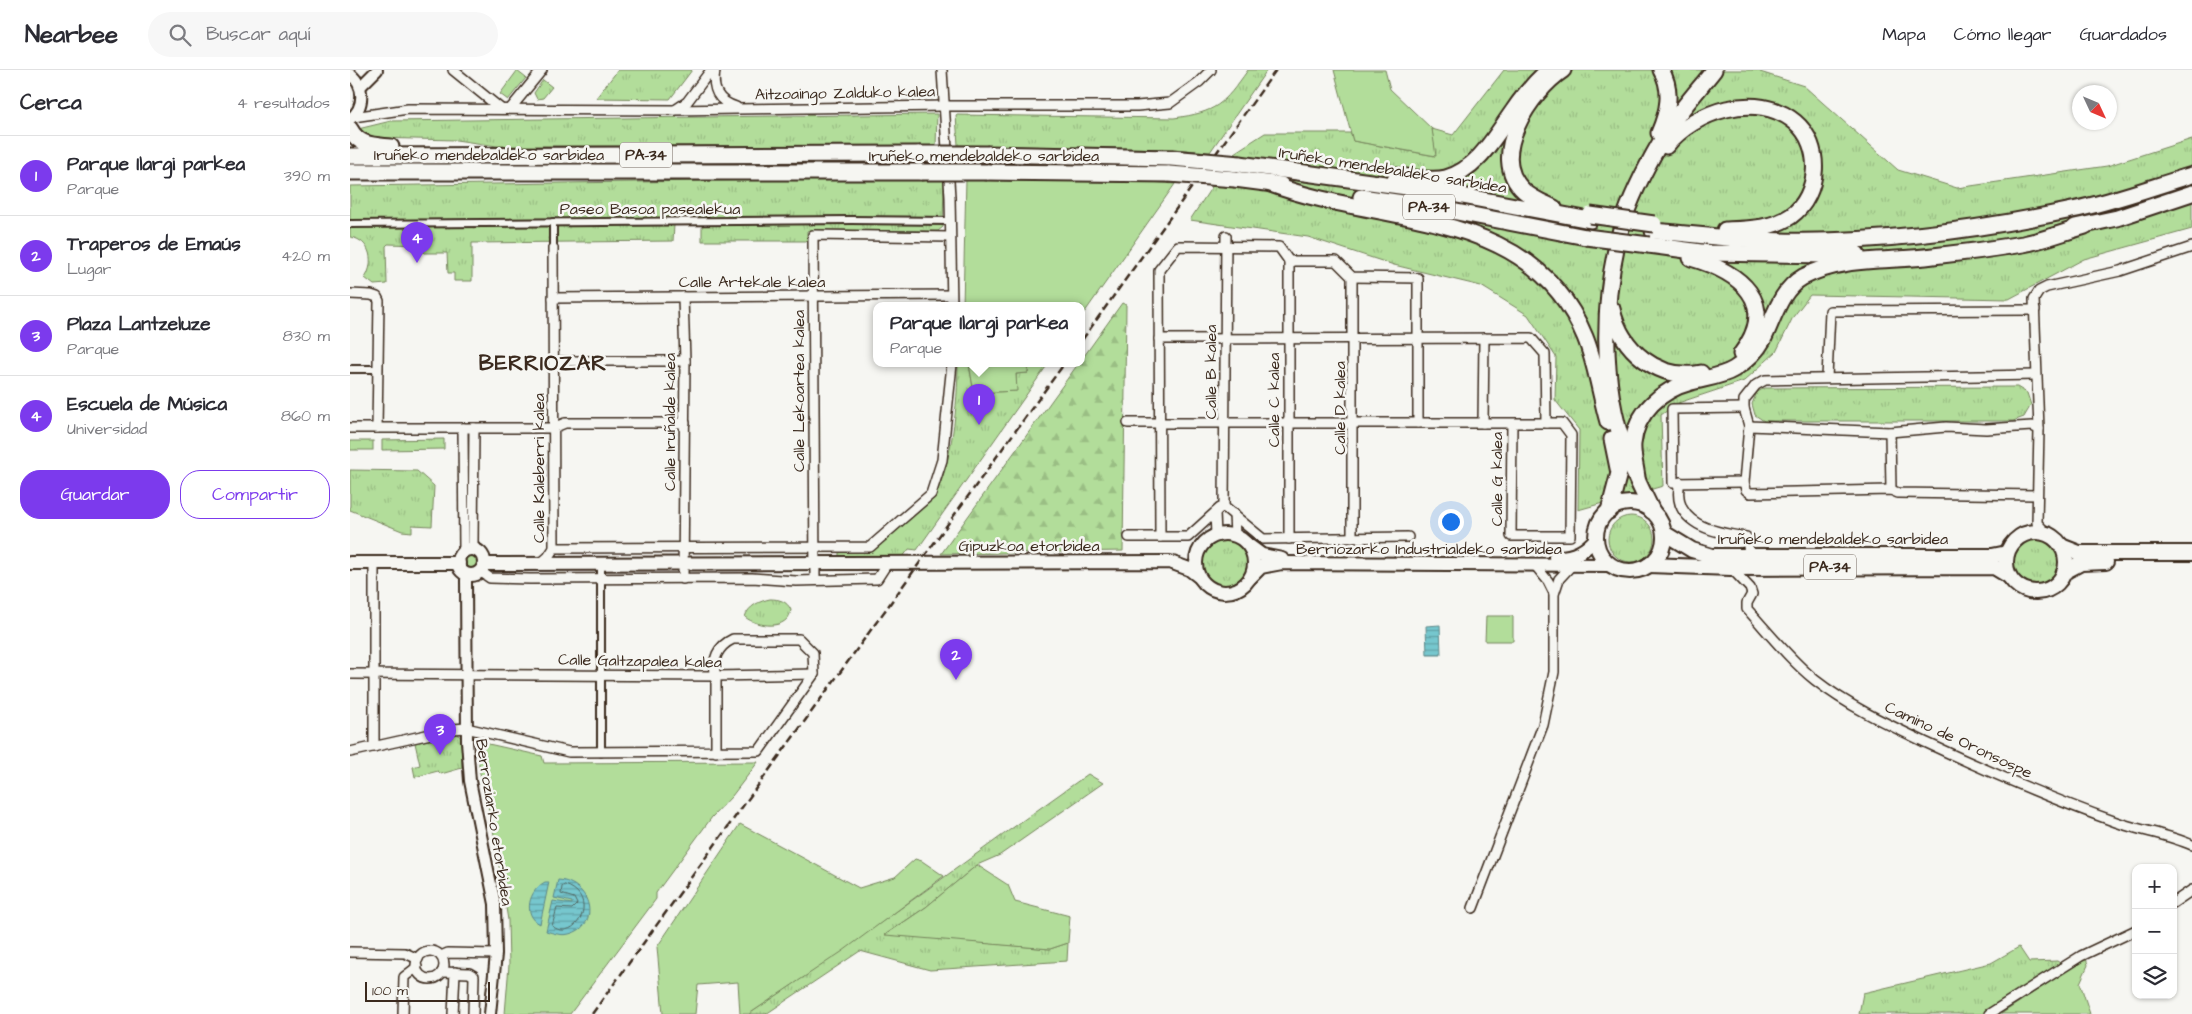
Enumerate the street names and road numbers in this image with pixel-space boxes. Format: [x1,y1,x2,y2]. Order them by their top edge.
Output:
street label: Aitzoaingo Zalduko kalea [755,80,935,107]
street label: Iruñeko mendebaldeko sarbidea [1277,141,1508,199]
road number: PA-34 [620,142,672,168]
street label: Iruñeko mendebaldeko sarbidea [374,144,604,166]
street label: Iruñeko mendebaldeko sarbidea [869,145,1099,167]
road number: PA-34 [1403,194,1455,220]
street label: Paseo Basoa pasealekua [560,198,740,220]
street label: Calle Artekale kalea [679,271,825,293]
street label: Calle Lekoartea kalea [788,310,810,472]
street label: Calle B kalea [1200,325,1222,419]
street label: Calle Iruñalde kalea [659,353,681,491]
street label: Calle C kalea [1263,353,1285,447]
street label: Calle D kalea [1329,361,1351,455]
street label: Calle Kaleberri kalea [528,393,550,543]
street label: Calle G kalea [1486,432,1508,526]
street label: Iruñeko mendebaldeko sarbidea [1718,528,1948,550]
street label: Gipuzkoa etorbidea [958,535,1100,557]
street label: Berriozarko Industrialdeko sarbidea [1296,538,1562,560]
road number: PA-34 [1804,554,1856,580]
street label: Calle Galtzapalea kalea [558,649,722,673]
street label: Camino de Oronsospe [1881,696,2036,784]
street label: Berroziarko etorbidea [470,737,518,907]

